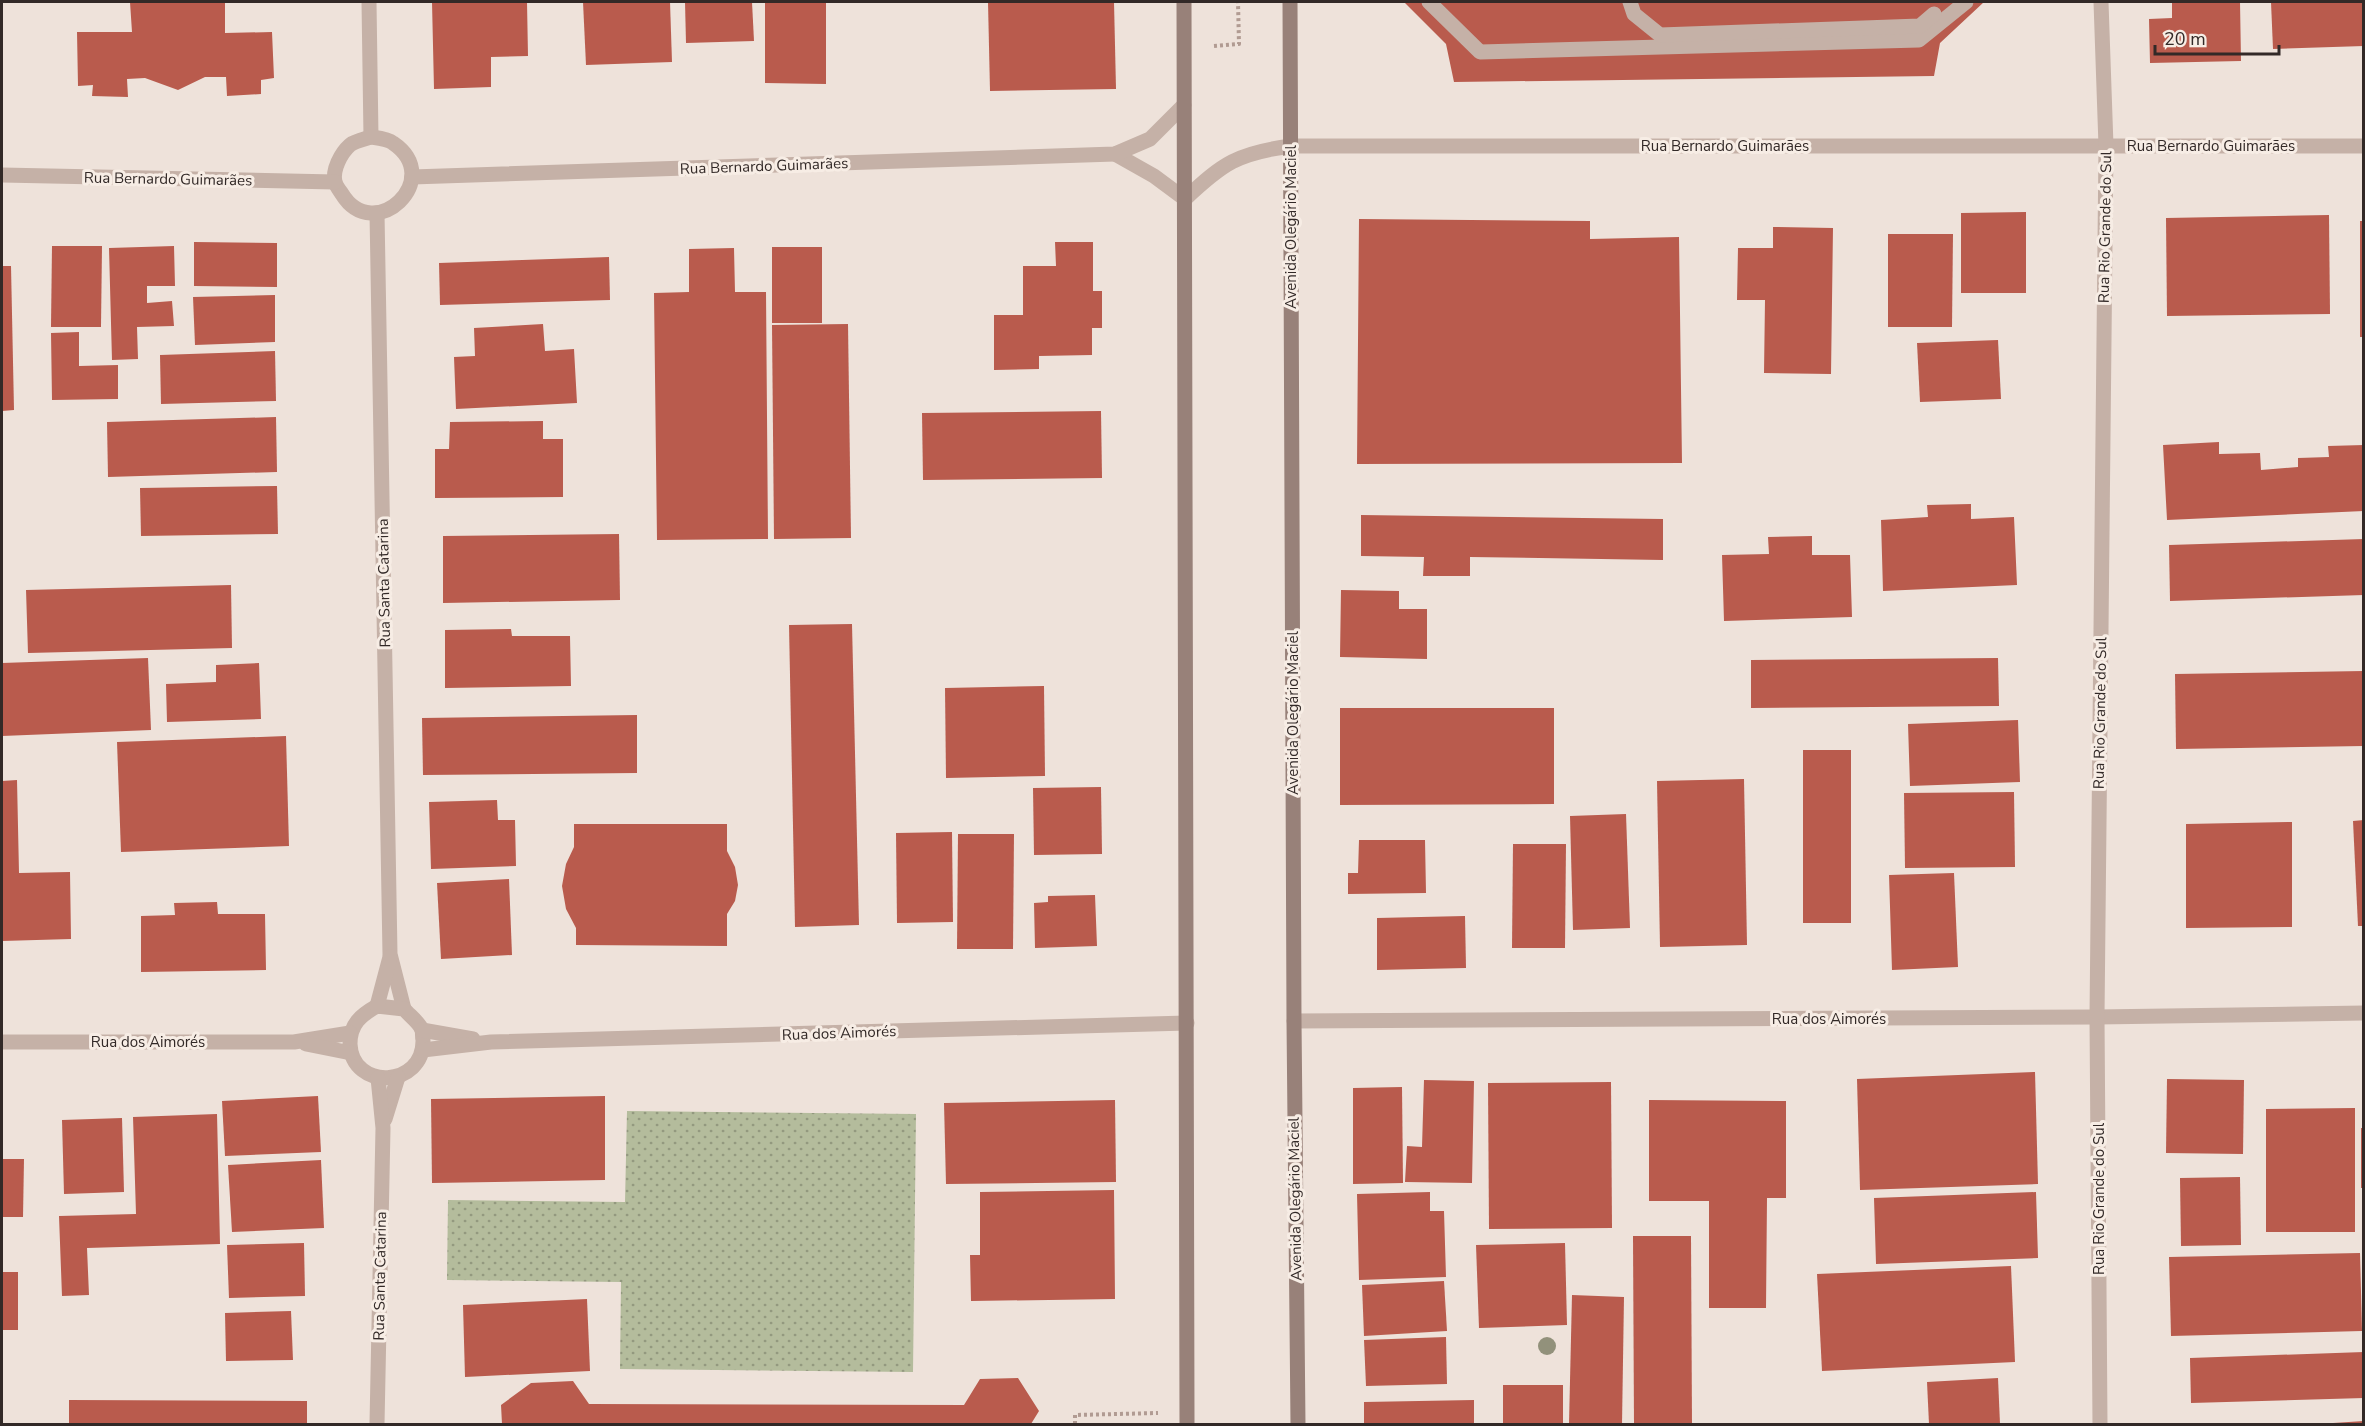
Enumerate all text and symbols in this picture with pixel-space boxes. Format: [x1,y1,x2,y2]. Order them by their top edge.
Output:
scale bar [2155,18,2280,56]
text: 20 m [2164,27,2206,51]
street label: Rua Bernardo Guimarães [1641,136,1809,156]
street label: Rua Bernardo Guimarães [2127,136,2295,156]
street label: Avenida Olegário Maciel [1281,144,1301,309]
street label: Rua Rio Grande do Sul [2094,150,2116,303]
street label: Rua Bernardo Guimarães [679,153,849,179]
street label: Rua Bernardo Guimarães [84,168,252,190]
street label: Rua Santa Catarina [373,518,395,648]
street label: Avenida Olegário Maciel [1283,630,1303,795]
street label: Rua Rio Grande do Sul [2089,636,2111,789]
street label: Rua dos Aimorés [1772,1009,1886,1029]
street label: Rua dos Aimorés [781,1021,897,1045]
street label: Rua dos Aimorés [91,1032,205,1052]
street label: Avenida Olegário Maciel [1284,1116,1306,1281]
street label: Rua Rio Grande do Sul [2089,1122,2109,1275]
street label: Rua Santa Catarina [369,1211,391,1341]

